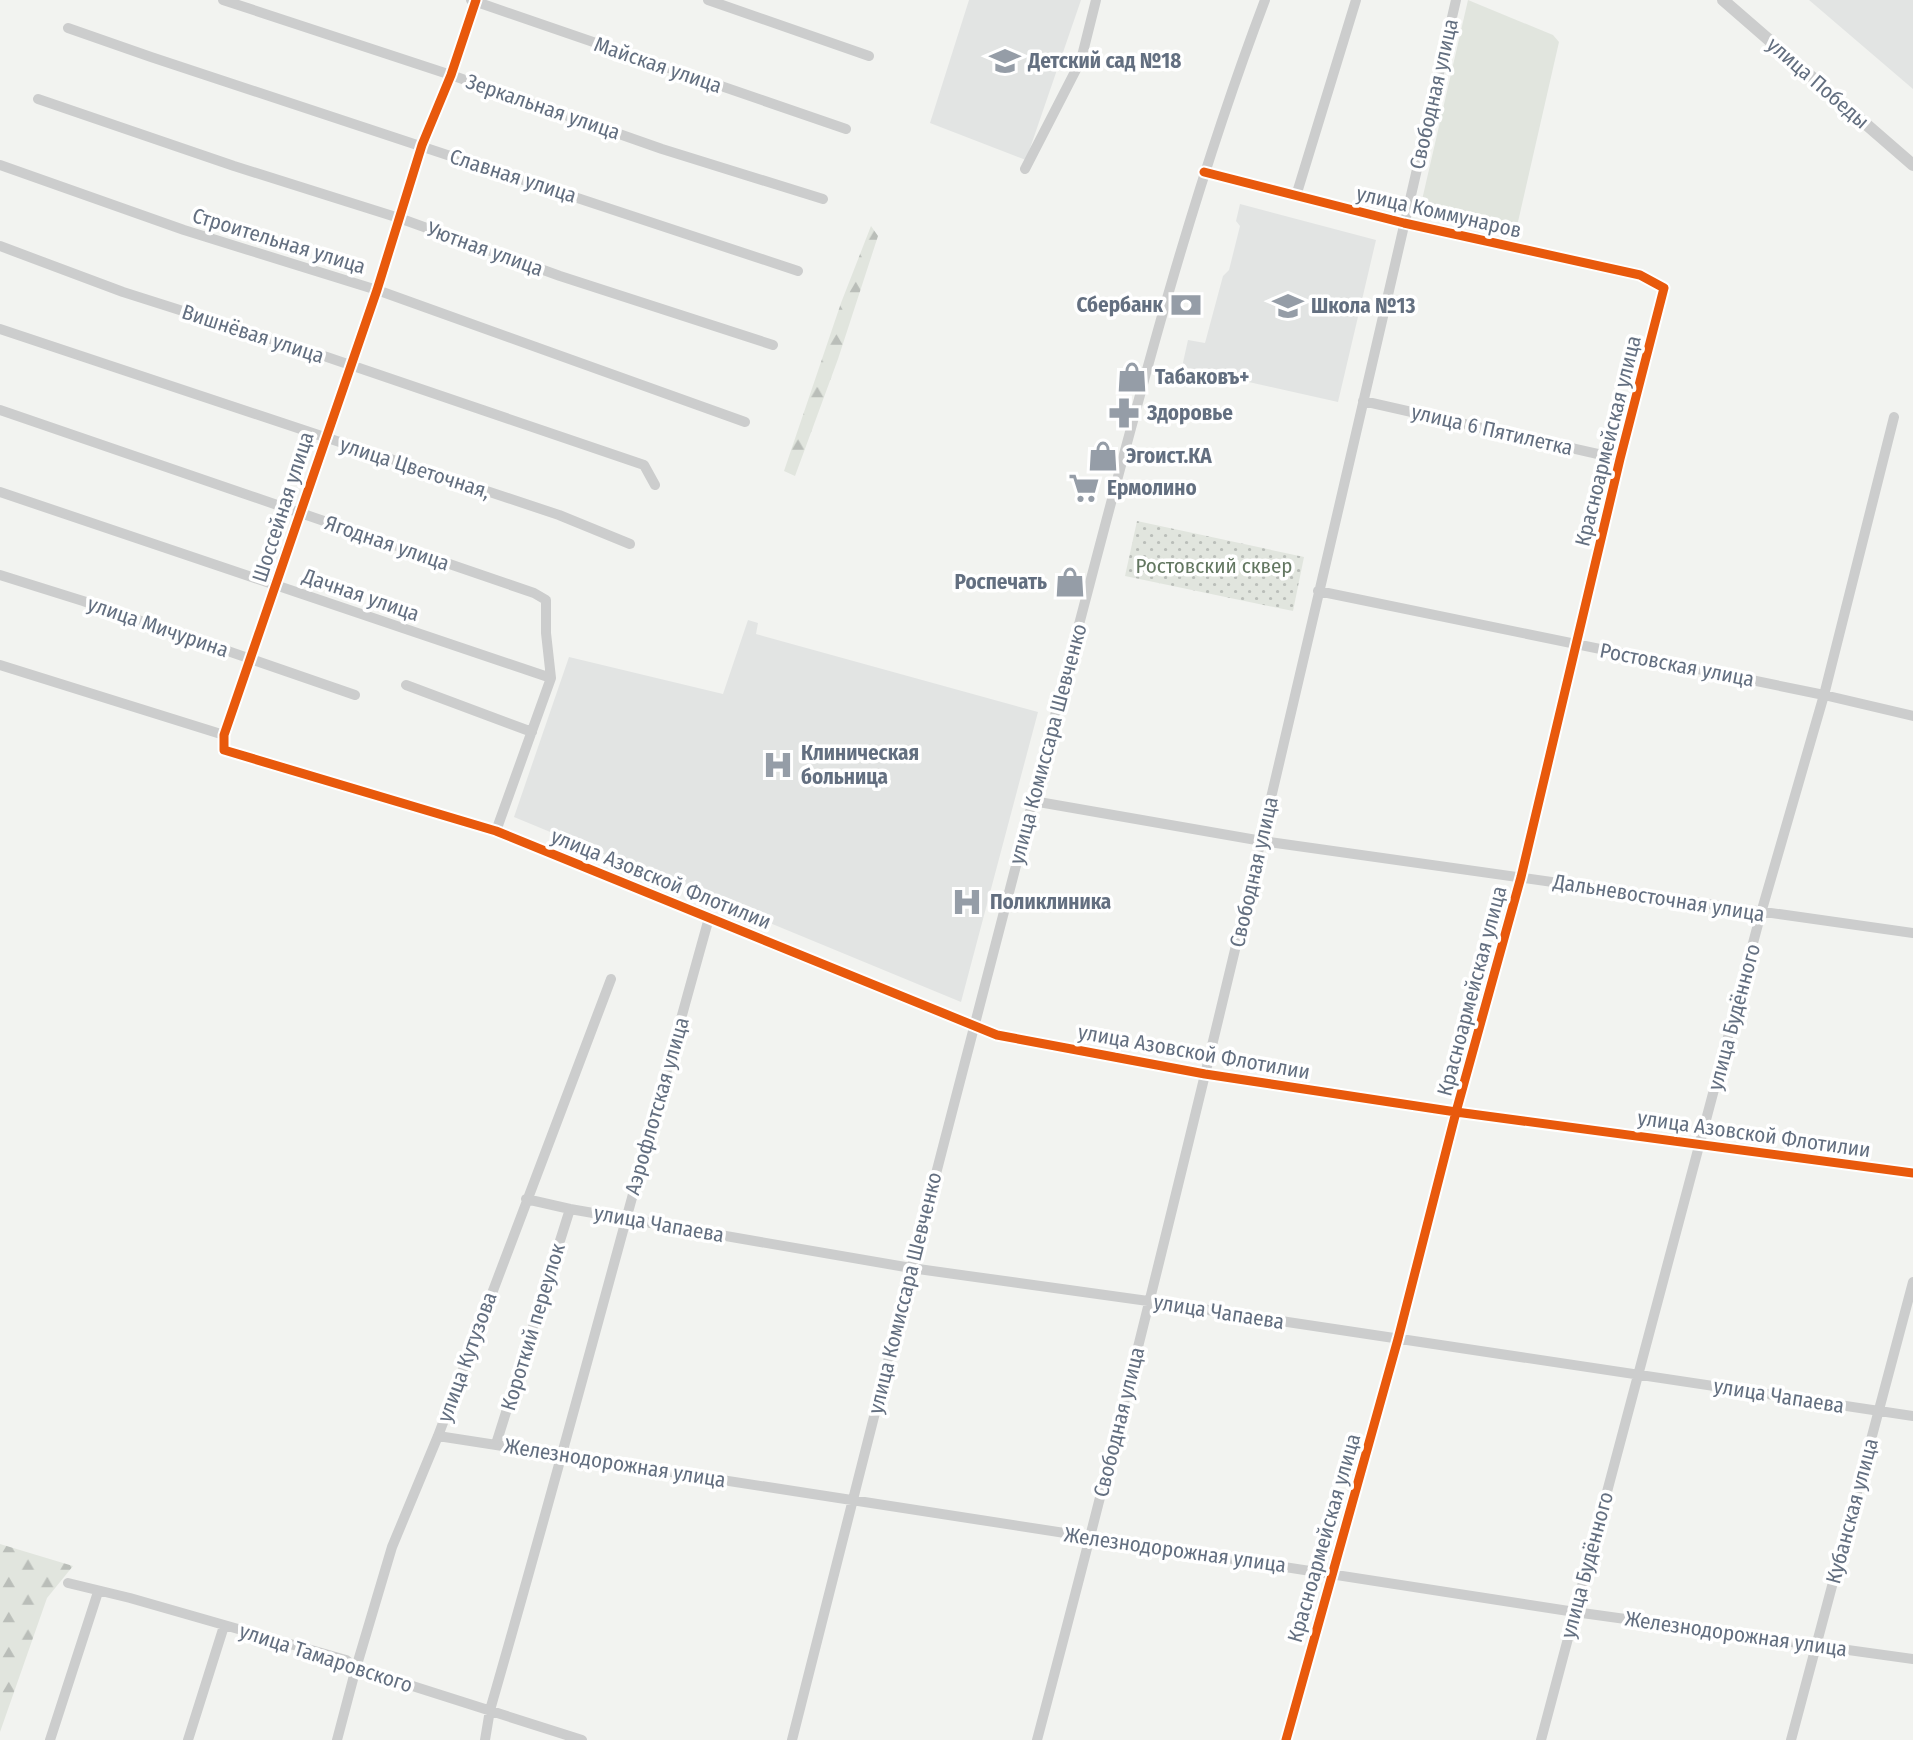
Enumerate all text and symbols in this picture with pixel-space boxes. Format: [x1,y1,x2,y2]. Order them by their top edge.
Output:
street label: Свободная улица [1404,16,1464,172]
street label: Майская улица [591,31,725,99]
street label: улица Победы [1762,32,1874,134]
school or university icon: Детский сад №18 [988,44,1022,78]
place label: Детский сад №18 [1027,48,1181,74]
street label: Зеркальная улица [463,68,623,146]
street label: Славная улица [446,143,580,209]
street label: улица Коммунаров [1354,180,1524,244]
street label: Строительная улица [189,202,369,280]
street label: Уютная улица [422,216,547,282]
bank icon: Сбербанк [1169,288,1203,322]
school or university icon: Школа №13 [1271,289,1305,323]
place label: Сбербанк [1076,292,1163,318]
place label: Школа №13 [1311,293,1415,319]
street label: Вишнёвая улица [179,299,327,369]
street label: Красноармейская улица [1569,333,1647,549]
shop icon: Табаковъ+ [1115,360,1149,394]
place label: Табаковъ+ [1155,364,1249,390]
pharmacy icon: Здоровье [1107,396,1141,430]
street label: улица 6 Пятилетка [1409,399,1575,461]
place label: Здоровье [1146,400,1233,426]
street label: Шоссейная улица [246,429,320,585]
street label: улица Цветочная, [337,431,493,505]
shop icon: Эгоист.КА [1086,439,1120,473]
place label: Эгоист.КА [1126,443,1212,469]
supermarket icon: Ермолино [1067,471,1101,505]
place label: Ермолино [1107,475,1197,501]
street label: Ягодная улица [321,510,453,576]
park label: Ростовский сквер [1135,553,1293,579]
street label: Дачная улица [298,563,423,627]
shop icon: Роспечать [1053,565,1087,599]
place label: Роспечать [955,569,1047,595]
street label: улица Мичурина [84,591,232,663]
street label: улица Комиссара Шевченко [1003,621,1093,867]
street label: Ростовская улица [1598,637,1756,693]
place label: Клиническая больница [801,740,919,790]
hospital icon: Клиническая больница [761,748,795,782]
street label: Свободная улица [1224,794,1284,950]
street label: улица Азовской Флотилии [547,823,775,935]
street label: Дальневосточная улица [1551,868,1766,928]
street label: Красноармейская улица [1431,883,1513,1099]
hospital icon: Поликлиника [950,885,984,919]
place label: Поликлиника [990,889,1111,915]
street label: улица Будённого [1702,941,1766,1093]
street label: Аэрофлотская улица [619,1014,695,1198]
street label: улица Азовской Флотилии [1076,1019,1312,1085]
street label: улица Азовской Флотилии [1636,1105,1872,1163]
street label: улица Комиссара Шевченко [862,1170,948,1416]
street label: улица Чапаева [592,1200,726,1248]
street label: Короткий переулок [495,1240,571,1414]
street label: улица Кутузова [431,1288,503,1426]
street label: улица Чапаева [1152,1289,1286,1335]
street label: Свободная улица [1088,1344,1150,1500]
street label: улица Чапаева [1712,1373,1846,1419]
street label: Красноармейская улица [1282,1431,1366,1645]
street label: Железнодорожная улица [502,1433,728,1493]
street label: Кубанская улица [1820,1436,1884,1586]
street label: улица Будённого [1555,1489,1619,1641]
street label: Железнодорожная улица [1062,1522,1288,1578]
street label: Железнодорожная улица [1623,1606,1849,1662]
street label: улица Тамаровского [236,1618,416,1698]

